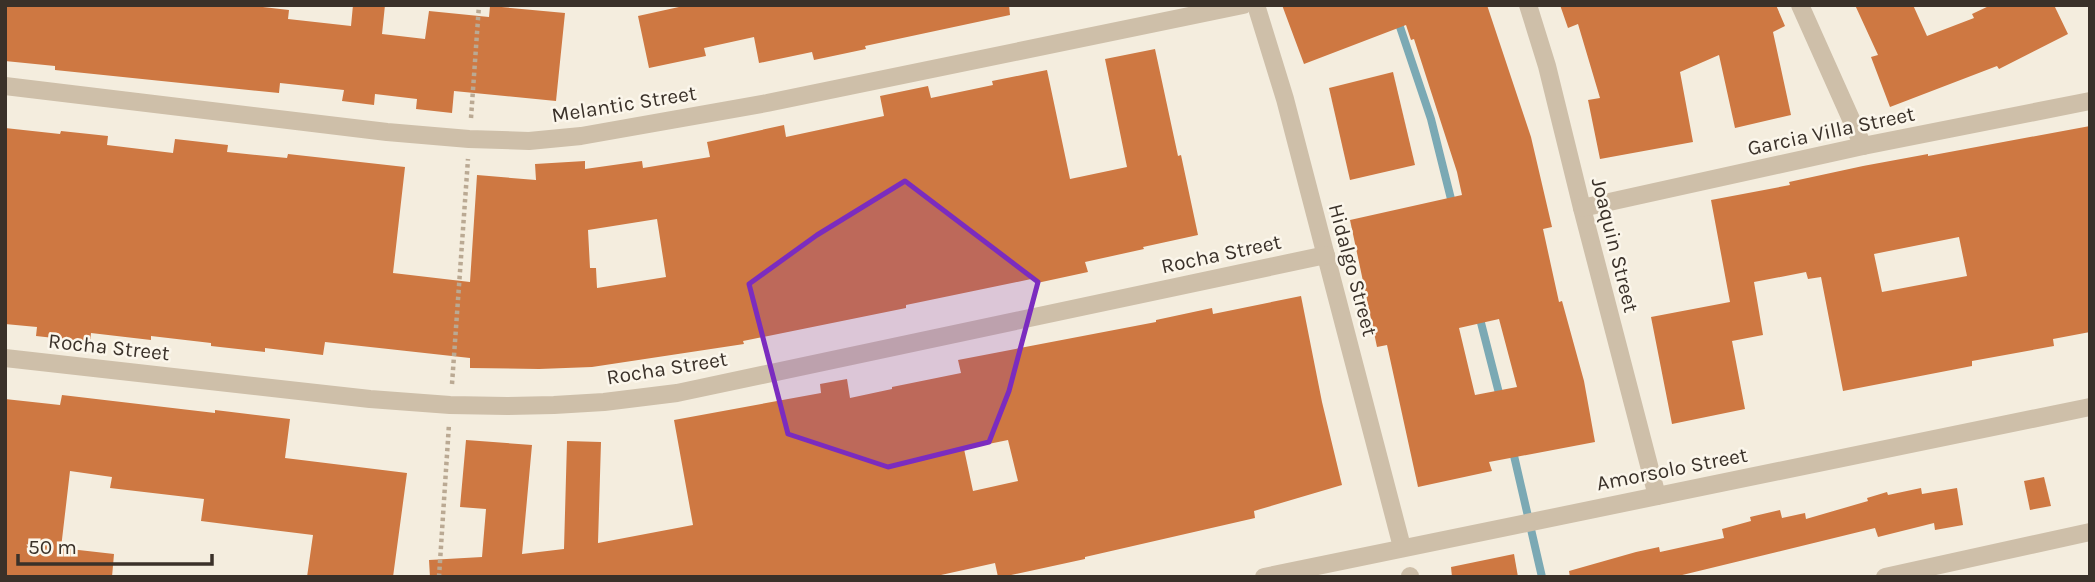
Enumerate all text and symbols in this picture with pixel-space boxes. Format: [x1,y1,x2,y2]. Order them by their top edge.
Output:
street label: Melantic Street [550,81,698,127]
street label: Garcia Villa Street [1745,102,1917,160]
street label: Joaquin Street [1587,175,1643,315]
street label: Hidalgo Street [1324,201,1382,339]
street label: Rocha Street [1159,230,1283,278]
street label: Rocha Street [47,329,171,365]
street label: Rocha Street [605,347,729,389]
street label: Amorsolo Street [1594,443,1750,495]
scale bar [18,522,212,566]
text: 50 m [28,535,77,559]

